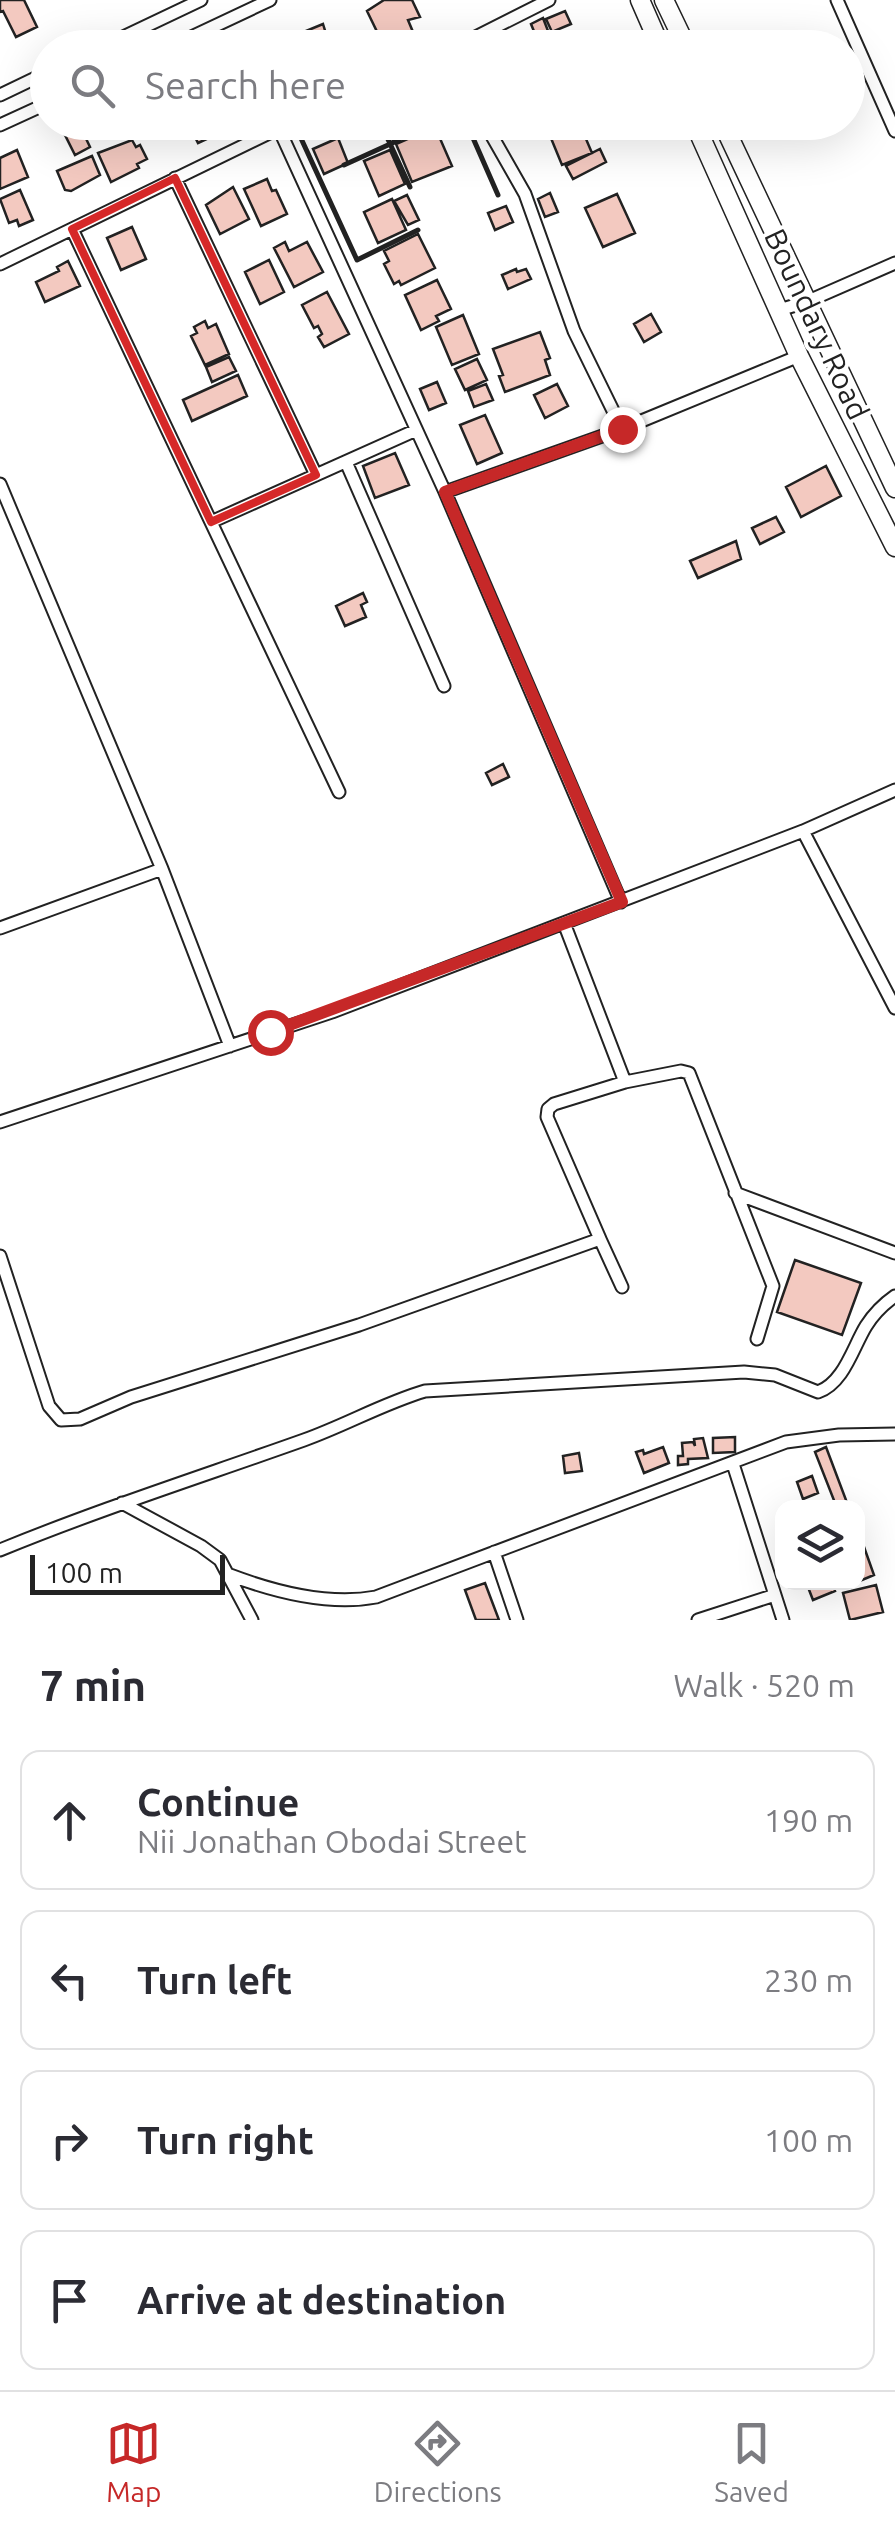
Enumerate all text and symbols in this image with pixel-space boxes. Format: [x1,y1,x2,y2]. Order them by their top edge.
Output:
search box [30,30,865,140]
icon: search [65,58,120,113]
text: Search here [145,64,346,106]
street label: Boundary Road [758,223,876,425]
route end [600,407,646,453]
route start [248,1010,294,1056]
map controls [775,1500,865,1590]
button: layers [775,1500,865,1590]
scale bar [30,1550,225,1594]
text: 100 m [45,1557,123,1588]
text: 7 min [40,1662,146,1709]
text: Walk · 520 m [673,1667,855,1703]
text: Continue [137,1781,299,1823]
icon: ahead [42,1793,97,1848]
text: 190 m [764,1802,853,1838]
text: Nii Jonathan Obodai Street [137,1823,527,1859]
icon: left [42,1953,97,2008]
text: Turn left [137,1959,292,2001]
text: 230 m [764,1962,853,1998]
icon: right [42,2113,97,2168]
text: Turn right [137,2119,314,2161]
text: 100 m [764,2122,853,2158]
icon: arrive [42,2273,97,2328]
text: Arrive at destination [137,2279,506,2321]
tab: Map [106,2416,161,2507]
tab: Directions [374,2416,502,2507]
tab: Saved [714,2416,789,2507]

